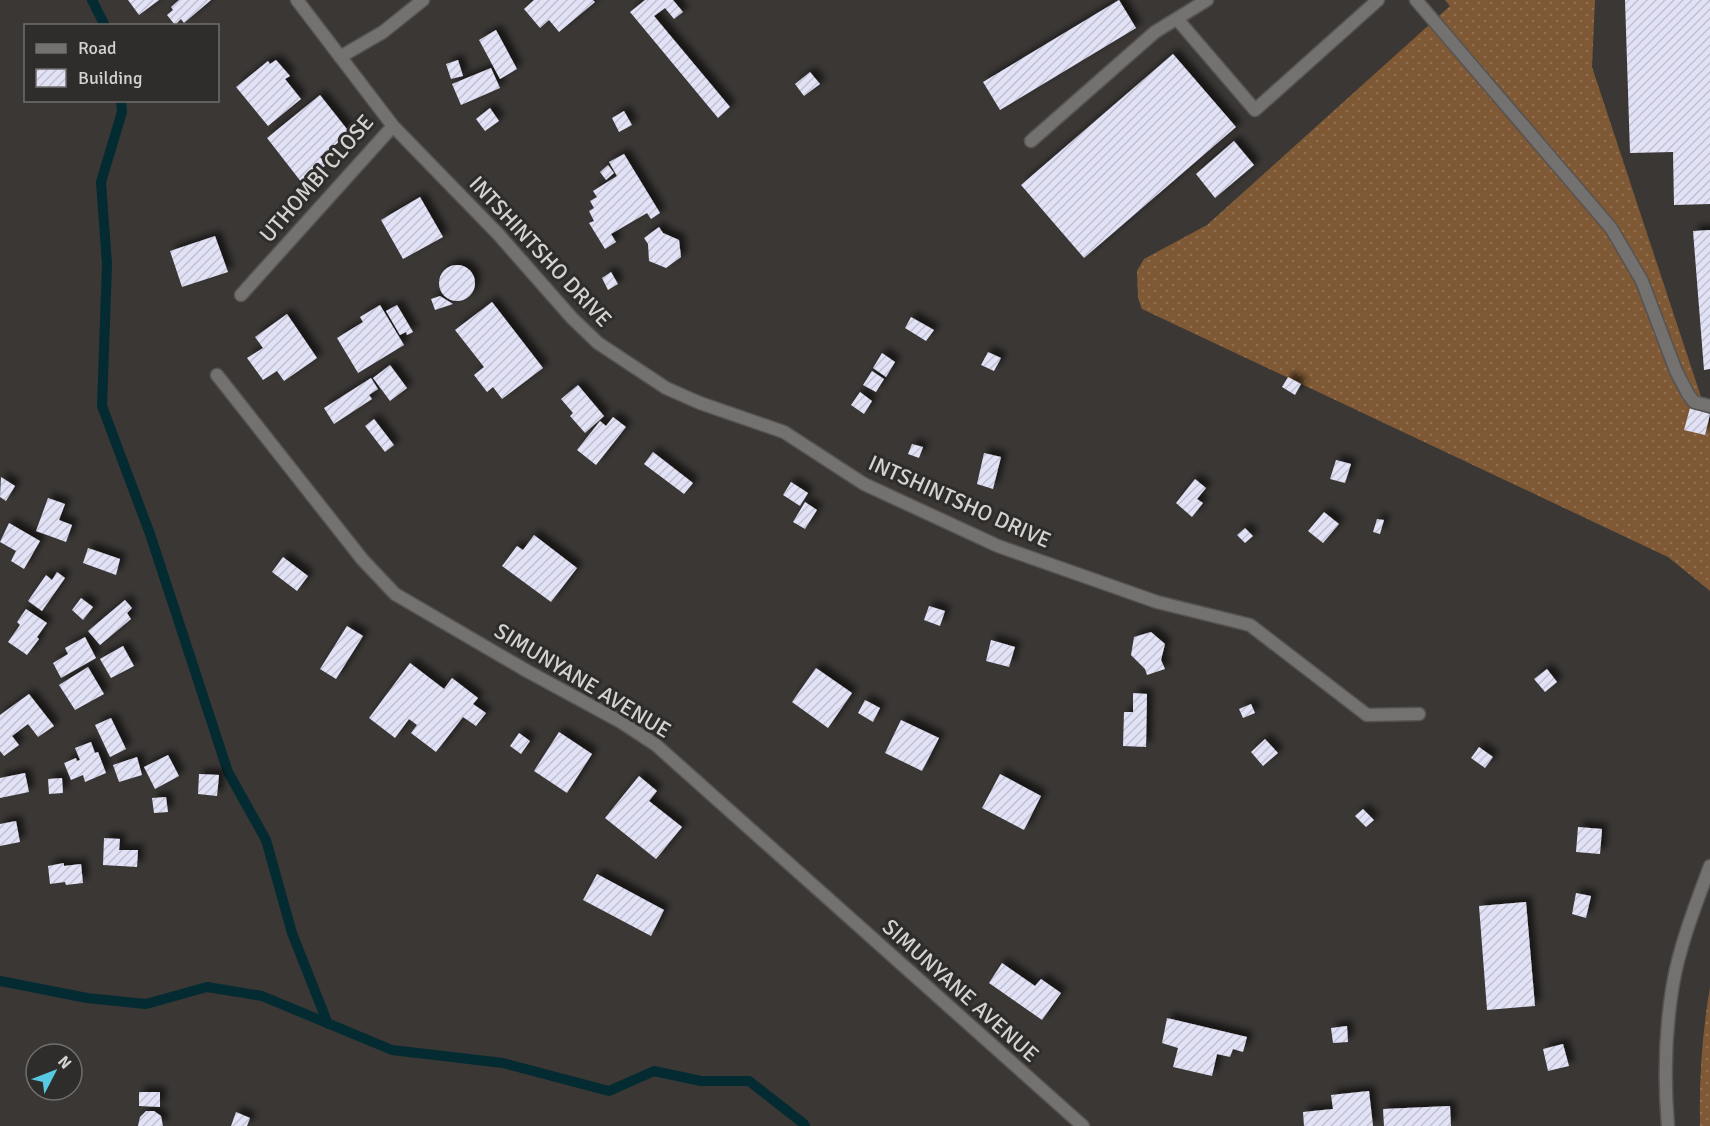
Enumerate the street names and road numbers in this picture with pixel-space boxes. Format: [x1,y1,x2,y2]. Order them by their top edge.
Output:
street label: UTHOMBI CLOSE [254,109,379,248]
street label: INTSHINTSHO DRIVE [464,170,618,333]
street label: INTSHINTSHO DRIVE [864,449,1055,554]
street label: SIMUNYANE AVENUE [490,617,676,744]
street label: SIMUNYANE AVENUE [877,913,1044,1068]

